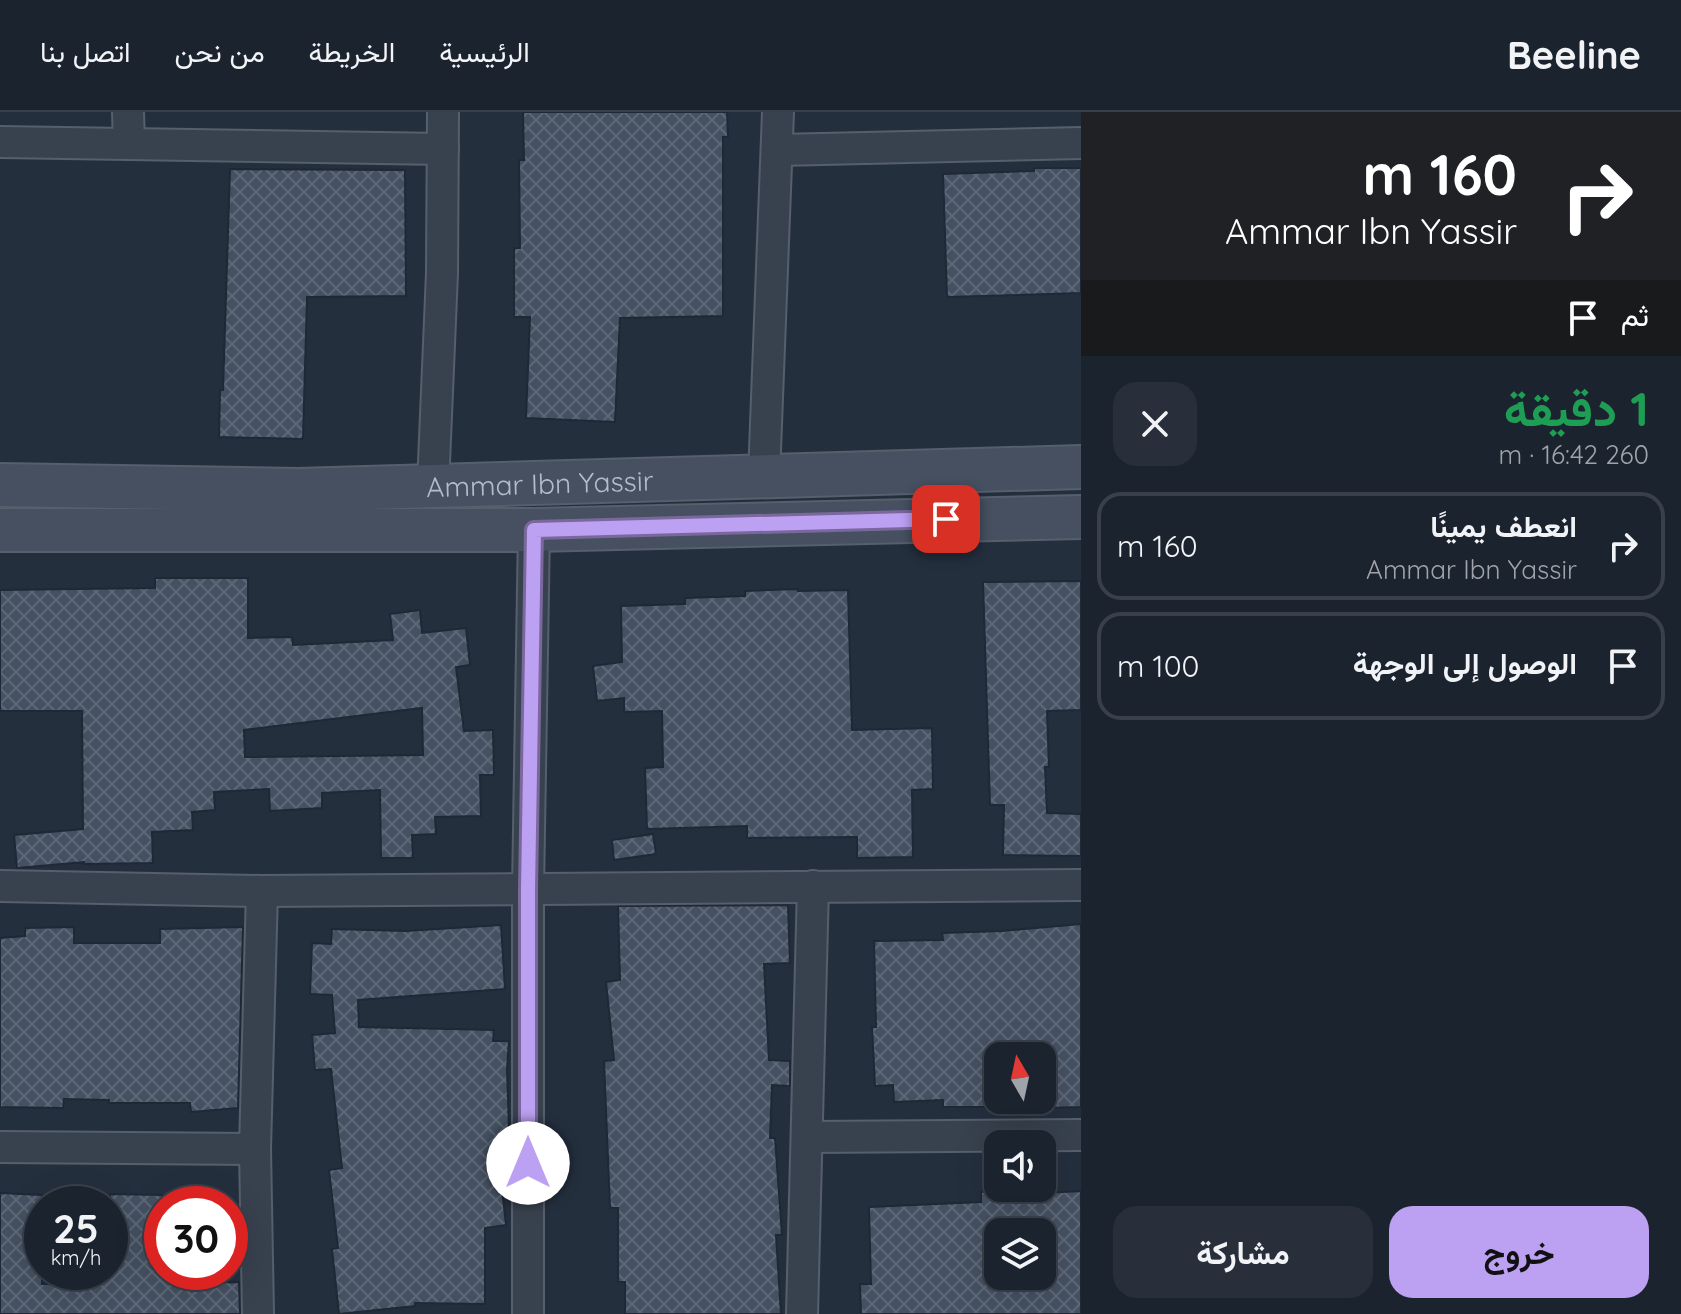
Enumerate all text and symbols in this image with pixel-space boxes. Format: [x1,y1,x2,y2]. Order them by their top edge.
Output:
text: Beeline [1507,31,1641,79]
text: اتصل بنا [40,34,131,69]
text: من نحن [175,34,265,69]
text: الخريطة [309,34,395,69]
text: الرئيسية [439,34,530,69]
text: 160 m [1363,139,1517,209]
icon: right [1545,144,1649,248]
text: Ammar Ibn Yassir [1225,208,1517,253]
icon: arrive [1561,296,1605,340]
text: ثم [1621,296,1649,334]
text: 1 دقيقة [1504,378,1649,438]
button: close [1113,382,1197,466]
text: 260 m · 16:42 [1498,438,1649,471]
street label: Ammar Ibn Yassir [426,462,654,504]
pin [912,485,980,553]
icon: arrive [924,497,968,541]
text: انعطف يمينًا [1430,507,1577,545]
icon: right [1601,524,1645,568]
text: 160 m [1117,527,1198,565]
text: Ammar Ibn Yassir [1366,553,1577,586]
text: الوصول إلى الوجهة [1353,644,1577,682]
icon: arrive [1601,644,1645,688]
text: 100 m [1117,647,1199,685]
north arrow [984,1042,1056,1114]
map controls [984,1042,1056,1290]
position arrow [486,1121,570,1205]
button: sound [984,1130,1056,1202]
speed limit sign: 30 [144,1186,248,1290]
text: 25 [53,1203,99,1253]
button: مشاركة [1113,1206,1373,1298]
button: خروج [1389,1206,1649,1298]
button: layers [984,1218,1056,1290]
text: km/h [51,1245,101,1270]

